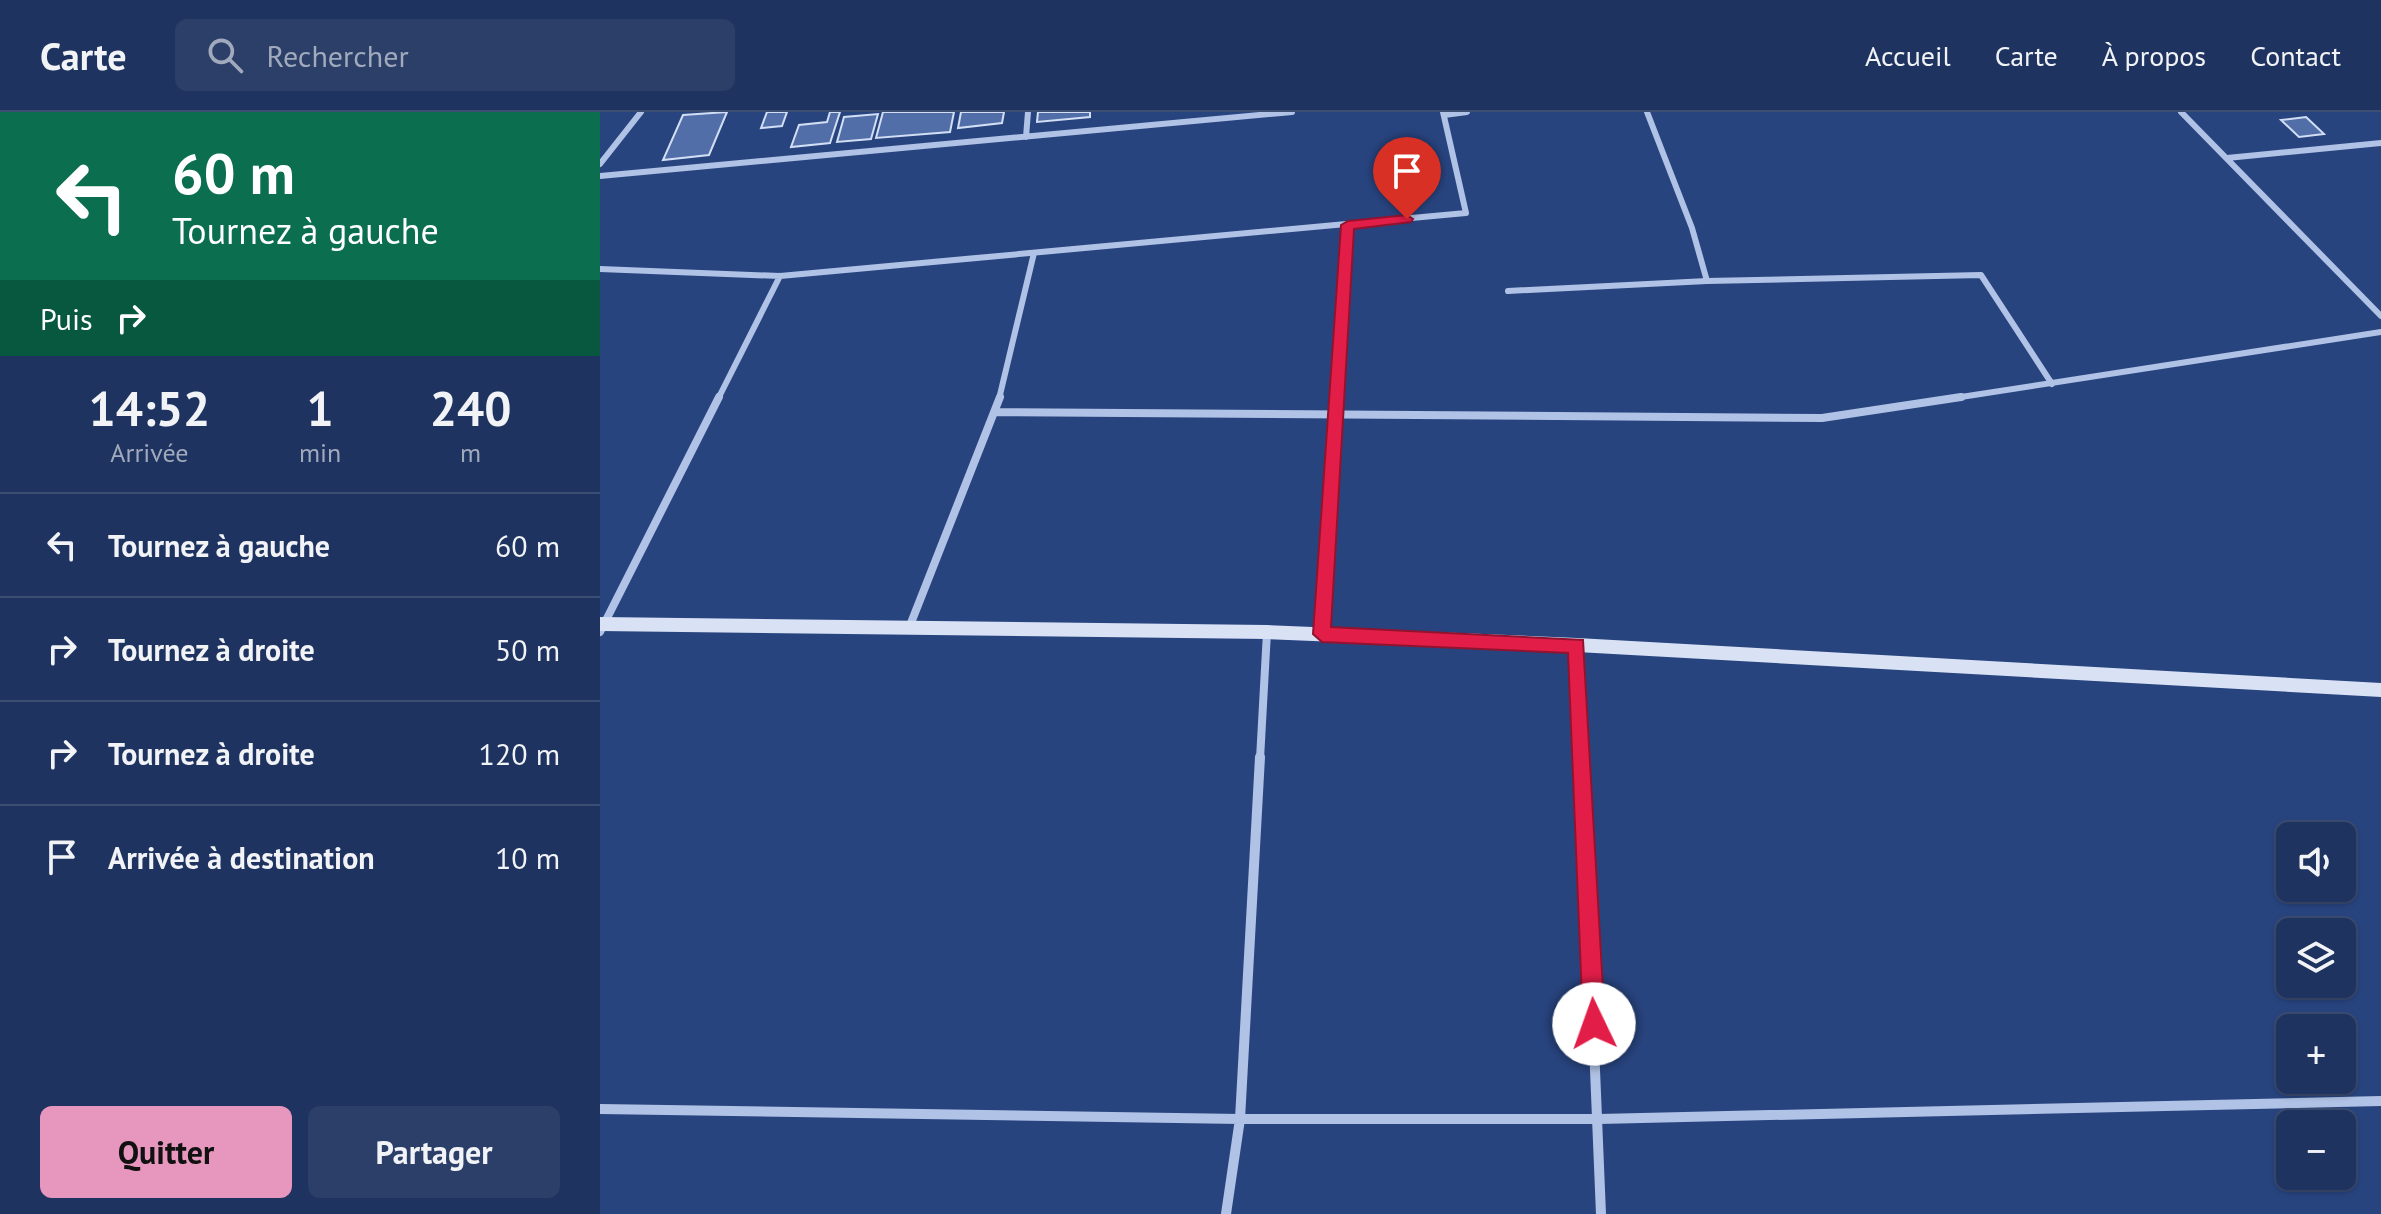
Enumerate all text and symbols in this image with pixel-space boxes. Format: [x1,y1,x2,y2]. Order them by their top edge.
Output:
search box [175,19,735,91]
text: Carte [40,31,127,80]
icon: search [203,33,247,77]
text: Rechercher [267,36,409,75]
text: Accueil [1865,37,1951,74]
text: Carte [1995,37,2058,74]
text: À propos [2102,37,2206,74]
text: Contact [2250,37,2341,74]
text: 60 m [172,137,295,209]
pin [1373,137,1441,219]
icon: left [40,144,144,248]
icon: arrive [1385,149,1429,193]
text: Tournez à gauche [172,207,439,254]
icon: right [109,296,153,340]
text: Puis [40,299,93,338]
text: 14:52 [89,377,210,439]
text: 1 [306,377,334,439]
text: 240 [430,377,511,439]
text: Arrivée [110,436,189,469]
text: min [299,436,341,469]
text: m [460,436,481,469]
icon: left [40,523,84,567]
text: Tournez à gauche [108,526,330,565]
text: 60 m [495,526,560,565]
icon: right [40,627,84,671]
text: Tournez à droite [108,630,315,669]
text: 50 m [495,630,560,669]
icon: right [40,731,84,775]
text: Tournez à droite [108,734,315,773]
text: 120 m [479,734,560,773]
map controls [2276,822,2356,1190]
button: sound [2276,822,2356,902]
icon: arrive [40,835,84,879]
text: Arrivée à destination [108,838,375,877]
text: 10 m [495,838,560,877]
button: layers [2276,918,2356,998]
position arrow [1552,982,1636,1066]
button: + [2276,1014,2356,1094]
button: Quitter [40,1106,292,1198]
button: Partager [308,1106,560,1198]
button: − [2276,1110,2356,1190]

